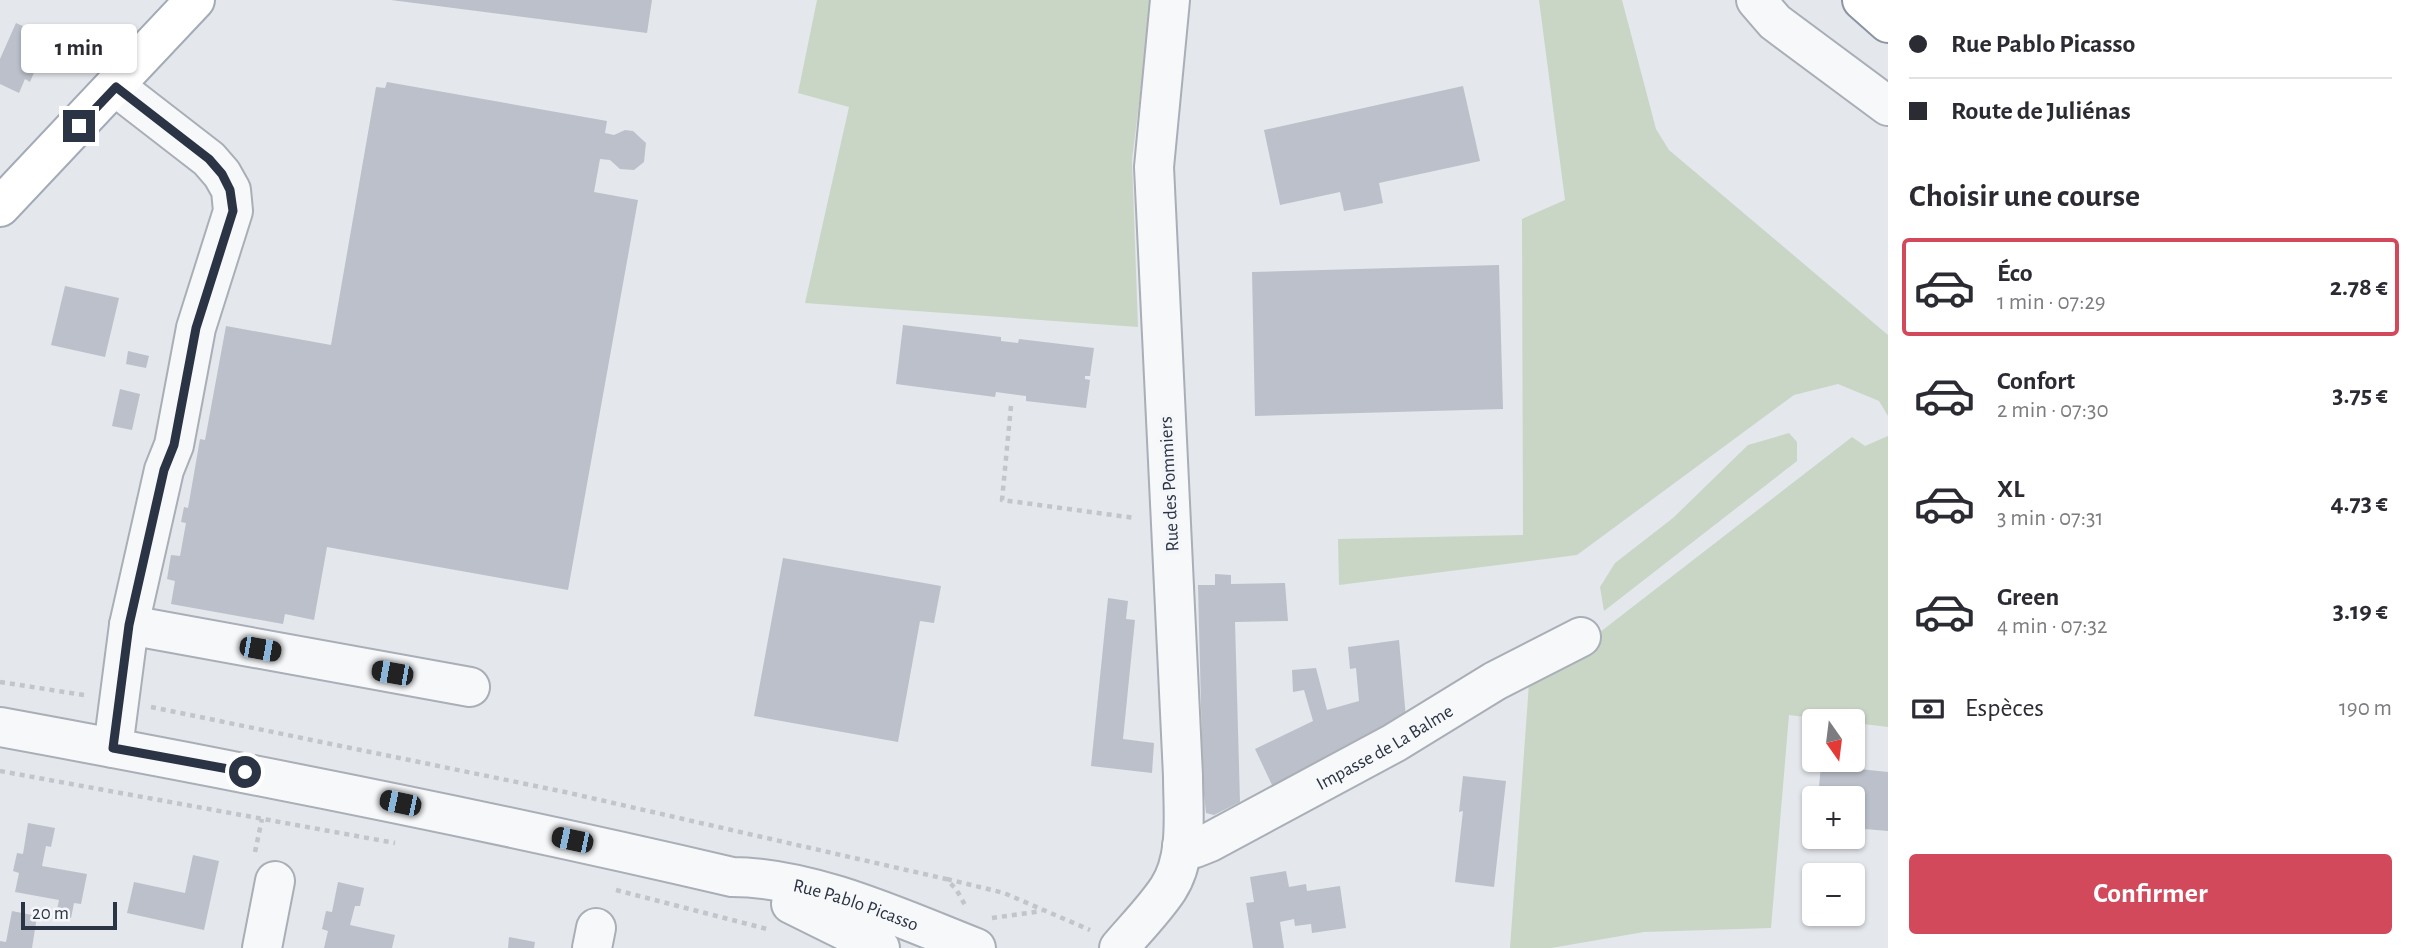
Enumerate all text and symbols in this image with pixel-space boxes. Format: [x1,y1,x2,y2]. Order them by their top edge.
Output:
callout: 1 min [21,24,137,74]
text: Rue Pablo Picasso [1951,31,2135,57]
text: 1 min [55,37,103,60]
text: Route de Juliénas [1951,98,2131,124]
route end [63,110,95,142]
text: Choisir une course [1909,180,2140,212]
icon: car [1913,256,1976,319]
text: Éco [1997,260,2033,286]
text: 2.78 € [2330,274,2388,300]
text: 1 min · 07:29 [1997,291,2106,314]
icon: car [1913,364,1976,427]
text: Confort [1997,368,2075,394]
text: 3.75 € [2332,382,2388,408]
text: 2 min · 07:30 [1997,399,2109,422]
street label: Rue des Pommiers [1156,416,1183,552]
icon: car [1913,472,1976,535]
text: XL [1997,476,2024,502]
text: 4.73 € [2330,490,2388,516]
text: 3 min · 07:31 [1997,507,2103,530]
icon: car [1913,580,1976,643]
text: Green [1997,584,2059,610]
text: 3.19 € [2333,598,2388,624]
text: 4 min · 07:32 [1997,615,2108,638]
car [238,635,283,663]
car [370,659,415,687]
icon: cash [1909,690,1947,728]
text: Espèces [1965,695,2044,721]
text: 190 m [2339,697,2392,720]
street label: Impasse de La Balme [1313,701,1457,794]
north arrow [1802,709,1866,772]
map controls [1802,709,1865,926]
route start [229,756,261,788]
button: + [1802,786,1865,849]
car [378,788,423,818]
car [550,825,595,855]
button: Confirmer [1909,854,2392,934]
button: − [1802,863,1865,926]
street label: Rue Pablo Picasso [791,876,921,935]
scale bar [21,899,117,931]
text: 20 m [32,904,69,923]

